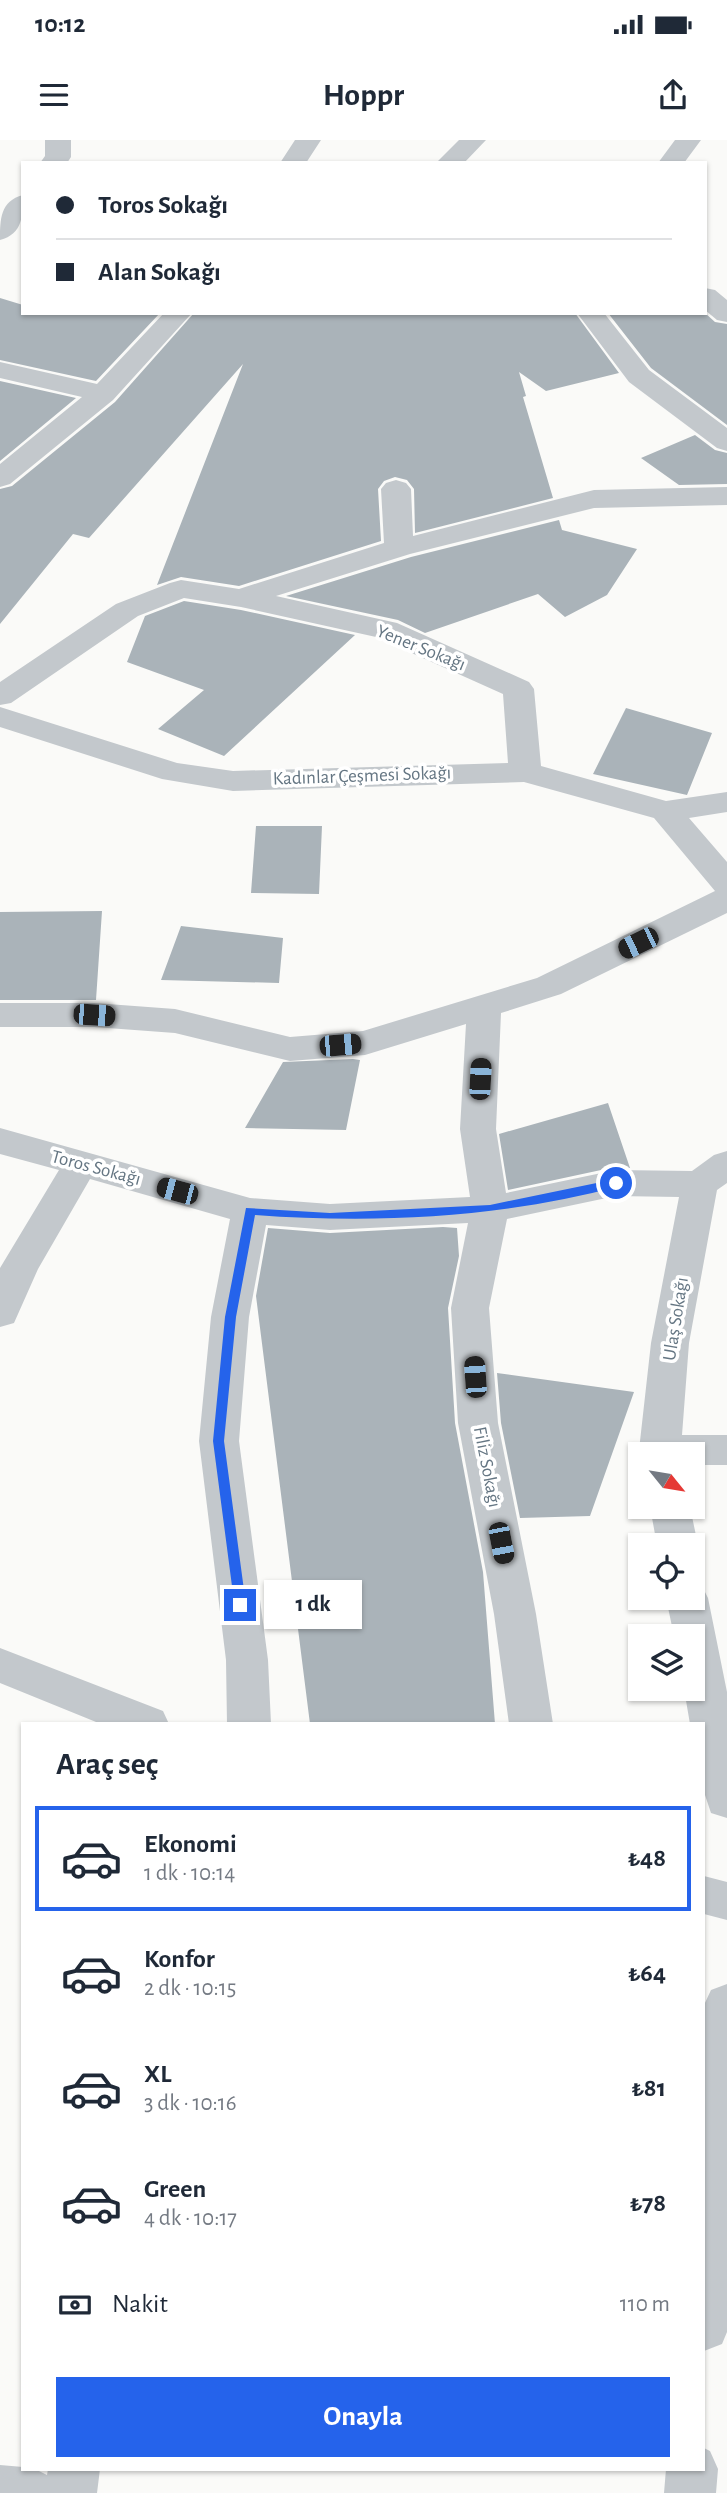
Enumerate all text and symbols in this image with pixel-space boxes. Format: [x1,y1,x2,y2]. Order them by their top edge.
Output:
text: 10:12 [35,11,85,37]
icon: menu [35,76,73,114]
icon: share [654,76,692,114]
text: Hoppr [323,79,404,111]
text: Toros Sokağı [98,192,228,218]
text: Alan Sokağı [98,259,221,285]
street label: Yener Sokağı [374,622,468,674]
street label: Kadınlar Çeşmesi Sokağı [272,763,452,789]
car [615,924,662,962]
car [73,1003,116,1027]
car [319,1033,362,1057]
car [469,1057,492,1101]
street label: Toros Sokağı [49,1147,143,1189]
route start [600,1167,632,1199]
car [154,1175,201,1207]
street label: Ulaş Sokağı [660,1276,692,1362]
car [464,1355,487,1399]
street label: Filiz Sokağı [470,1425,504,1509]
north arrow [628,1442,705,1519]
map controls [628,1442,705,1701]
car [487,1520,516,1566]
button: locate [628,1533,705,1610]
callout: 1 dk [264,1580,362,1630]
route end [224,1589,256,1621]
text: 1 dk [295,1593,331,1616]
button: layers [628,1624,705,1701]
text: Araç seç [56,1748,158,1780]
icon: car [60,1827,123,1890]
text: Ekonomi [144,1831,237,1857]
text: ₺48 [628,1845,666,1871]
text: 1 dk · 10:14 [144,1862,235,1885]
icon: car [60,1942,123,2005]
text: Konfor [144,1946,215,1972]
text: ₺64 [628,1960,666,1986]
text: 2 dk · 10:15 [144,1977,236,2000]
icon: car [60,2057,123,2120]
text: XL [144,2061,171,2087]
text: ₺81 [632,2075,666,2101]
text: 3 dk · 10:16 [144,2092,237,2115]
icon: car [60,2172,123,2235]
text: Green [144,2176,206,2202]
text: ₺78 [630,2190,666,2216]
text: 4 dk · 10:17 [144,2207,237,2230]
icon: cash [56,2286,94,2324]
text: Nakit [112,2291,168,2317]
text: 110 m [620,2293,670,2316]
button: Onayla [56,2377,670,2457]

